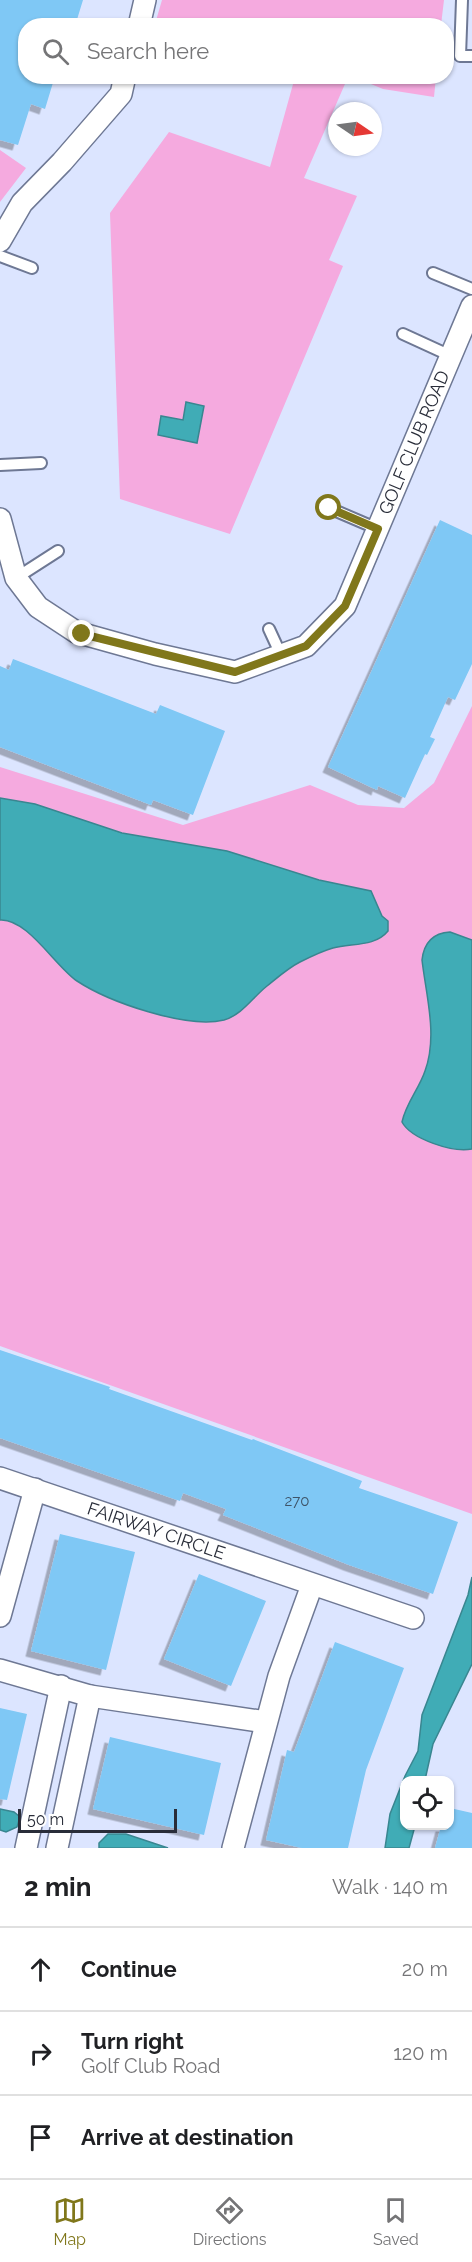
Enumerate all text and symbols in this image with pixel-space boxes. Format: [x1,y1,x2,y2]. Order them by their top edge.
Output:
search box [18,18,454,84]
icon: search [39,35,72,68]
text: Search here [87,38,209,64]
north arrow [328,102,382,156]
street label: GOLF CLUB ROAD [374,367,453,517]
route start [315,494,341,520]
route end [68,620,94,646]
house number: 270 [285,1492,309,1510]
street label: FAIRWAY CIRCLE [85,1497,228,1564]
map controls [400,1776,454,1830]
button: locate [400,1776,454,1830]
scale bar [18,1806,177,1834]
text: 50 m [27,1810,64,1829]
text: 2 min [24,1872,91,1902]
text: Walk · 140 m [332,1875,448,1899]
icon: ahead [24,1953,57,1986]
text: Continue [81,1956,177,1982]
text: 20 m [402,1957,448,1981]
text: Turn right [81,2028,184,2054]
icon: right [24,2037,57,2070]
text: 120 m [393,2041,448,2065]
text: Golf Club Road [81,2054,220,2078]
icon: arrive [24,2121,57,2154]
text: Arrive at destination [81,2124,294,2150]
tab: Map [53,2194,86,2249]
tab: Directions [193,2194,267,2249]
tab: Saved [373,2194,419,2249]

